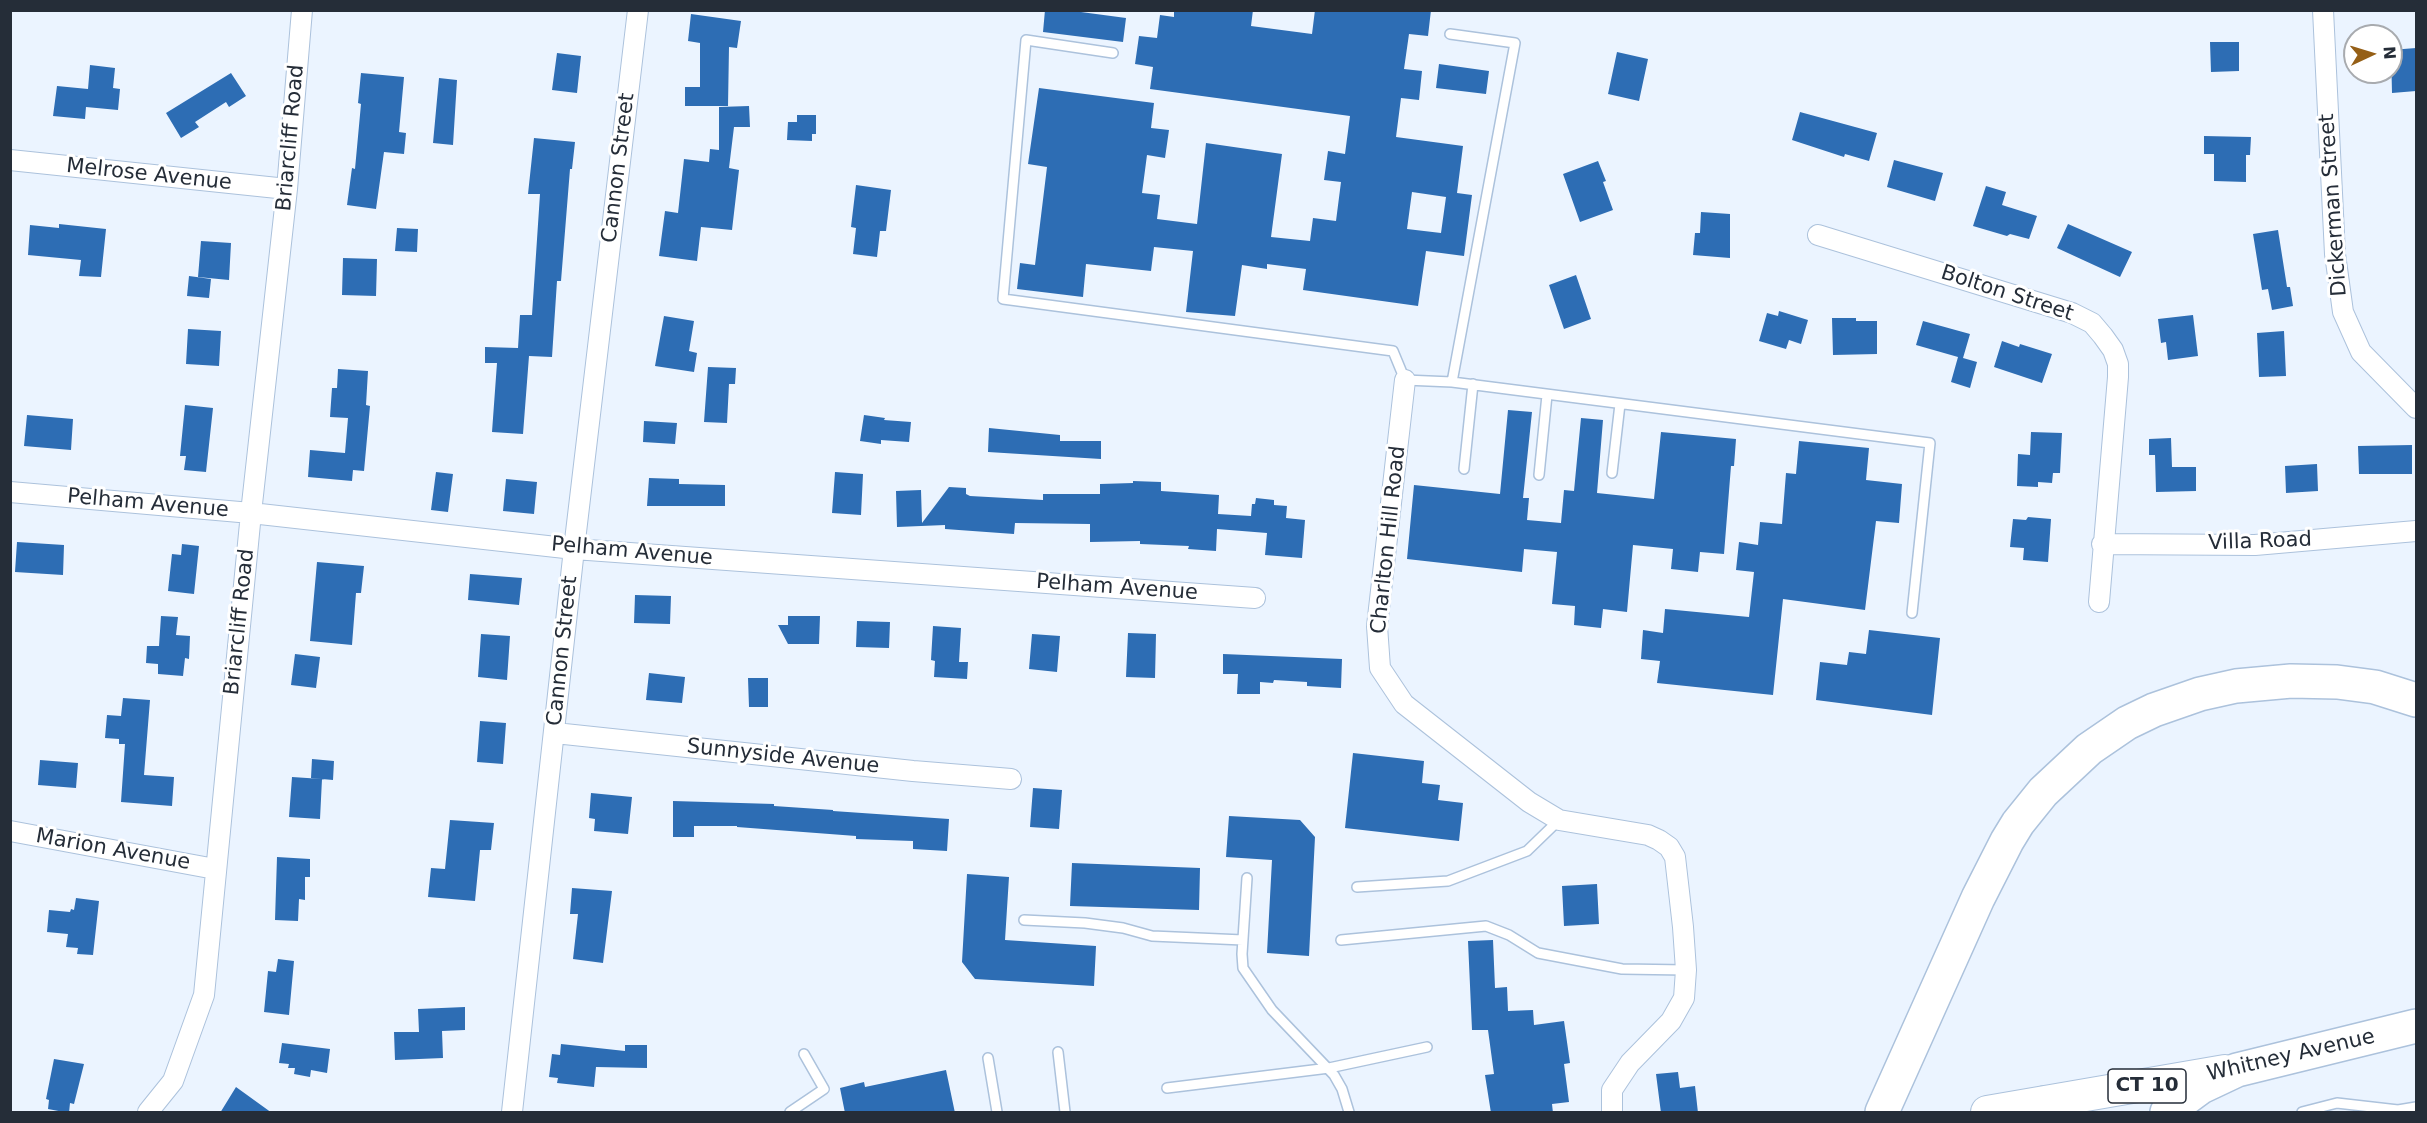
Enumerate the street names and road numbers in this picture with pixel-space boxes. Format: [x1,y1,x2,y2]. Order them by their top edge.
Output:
street label: Briarcliff Road [272,64,310,212]
street label: Cannon Street [597,92,641,244]
street label: Dickerman Street [2315,113,2353,297]
street label: Melrose Avenue [65,154,233,196]
street label: Bolton Street [1937,261,2077,327]
street label: Charlton Hill Road [1367,445,1411,635]
street label: Pelham Avenue [66,484,230,524]
street label: Villa Road [2208,528,2312,556]
street label: Pelham Avenue [550,532,714,572]
street label: Briarcliff Road [220,548,260,696]
street label: Pelham Avenue [1035,570,1199,606]
street label: Cannon Street [543,575,583,727]
street label: Sunnyside Avenue [686,734,880,780]
street label: Marion Avenue [34,824,192,876]
street label: Whitney Avenue [2205,1024,2377,1088]
road number: CT 10 [2108,1069,2186,1103]

